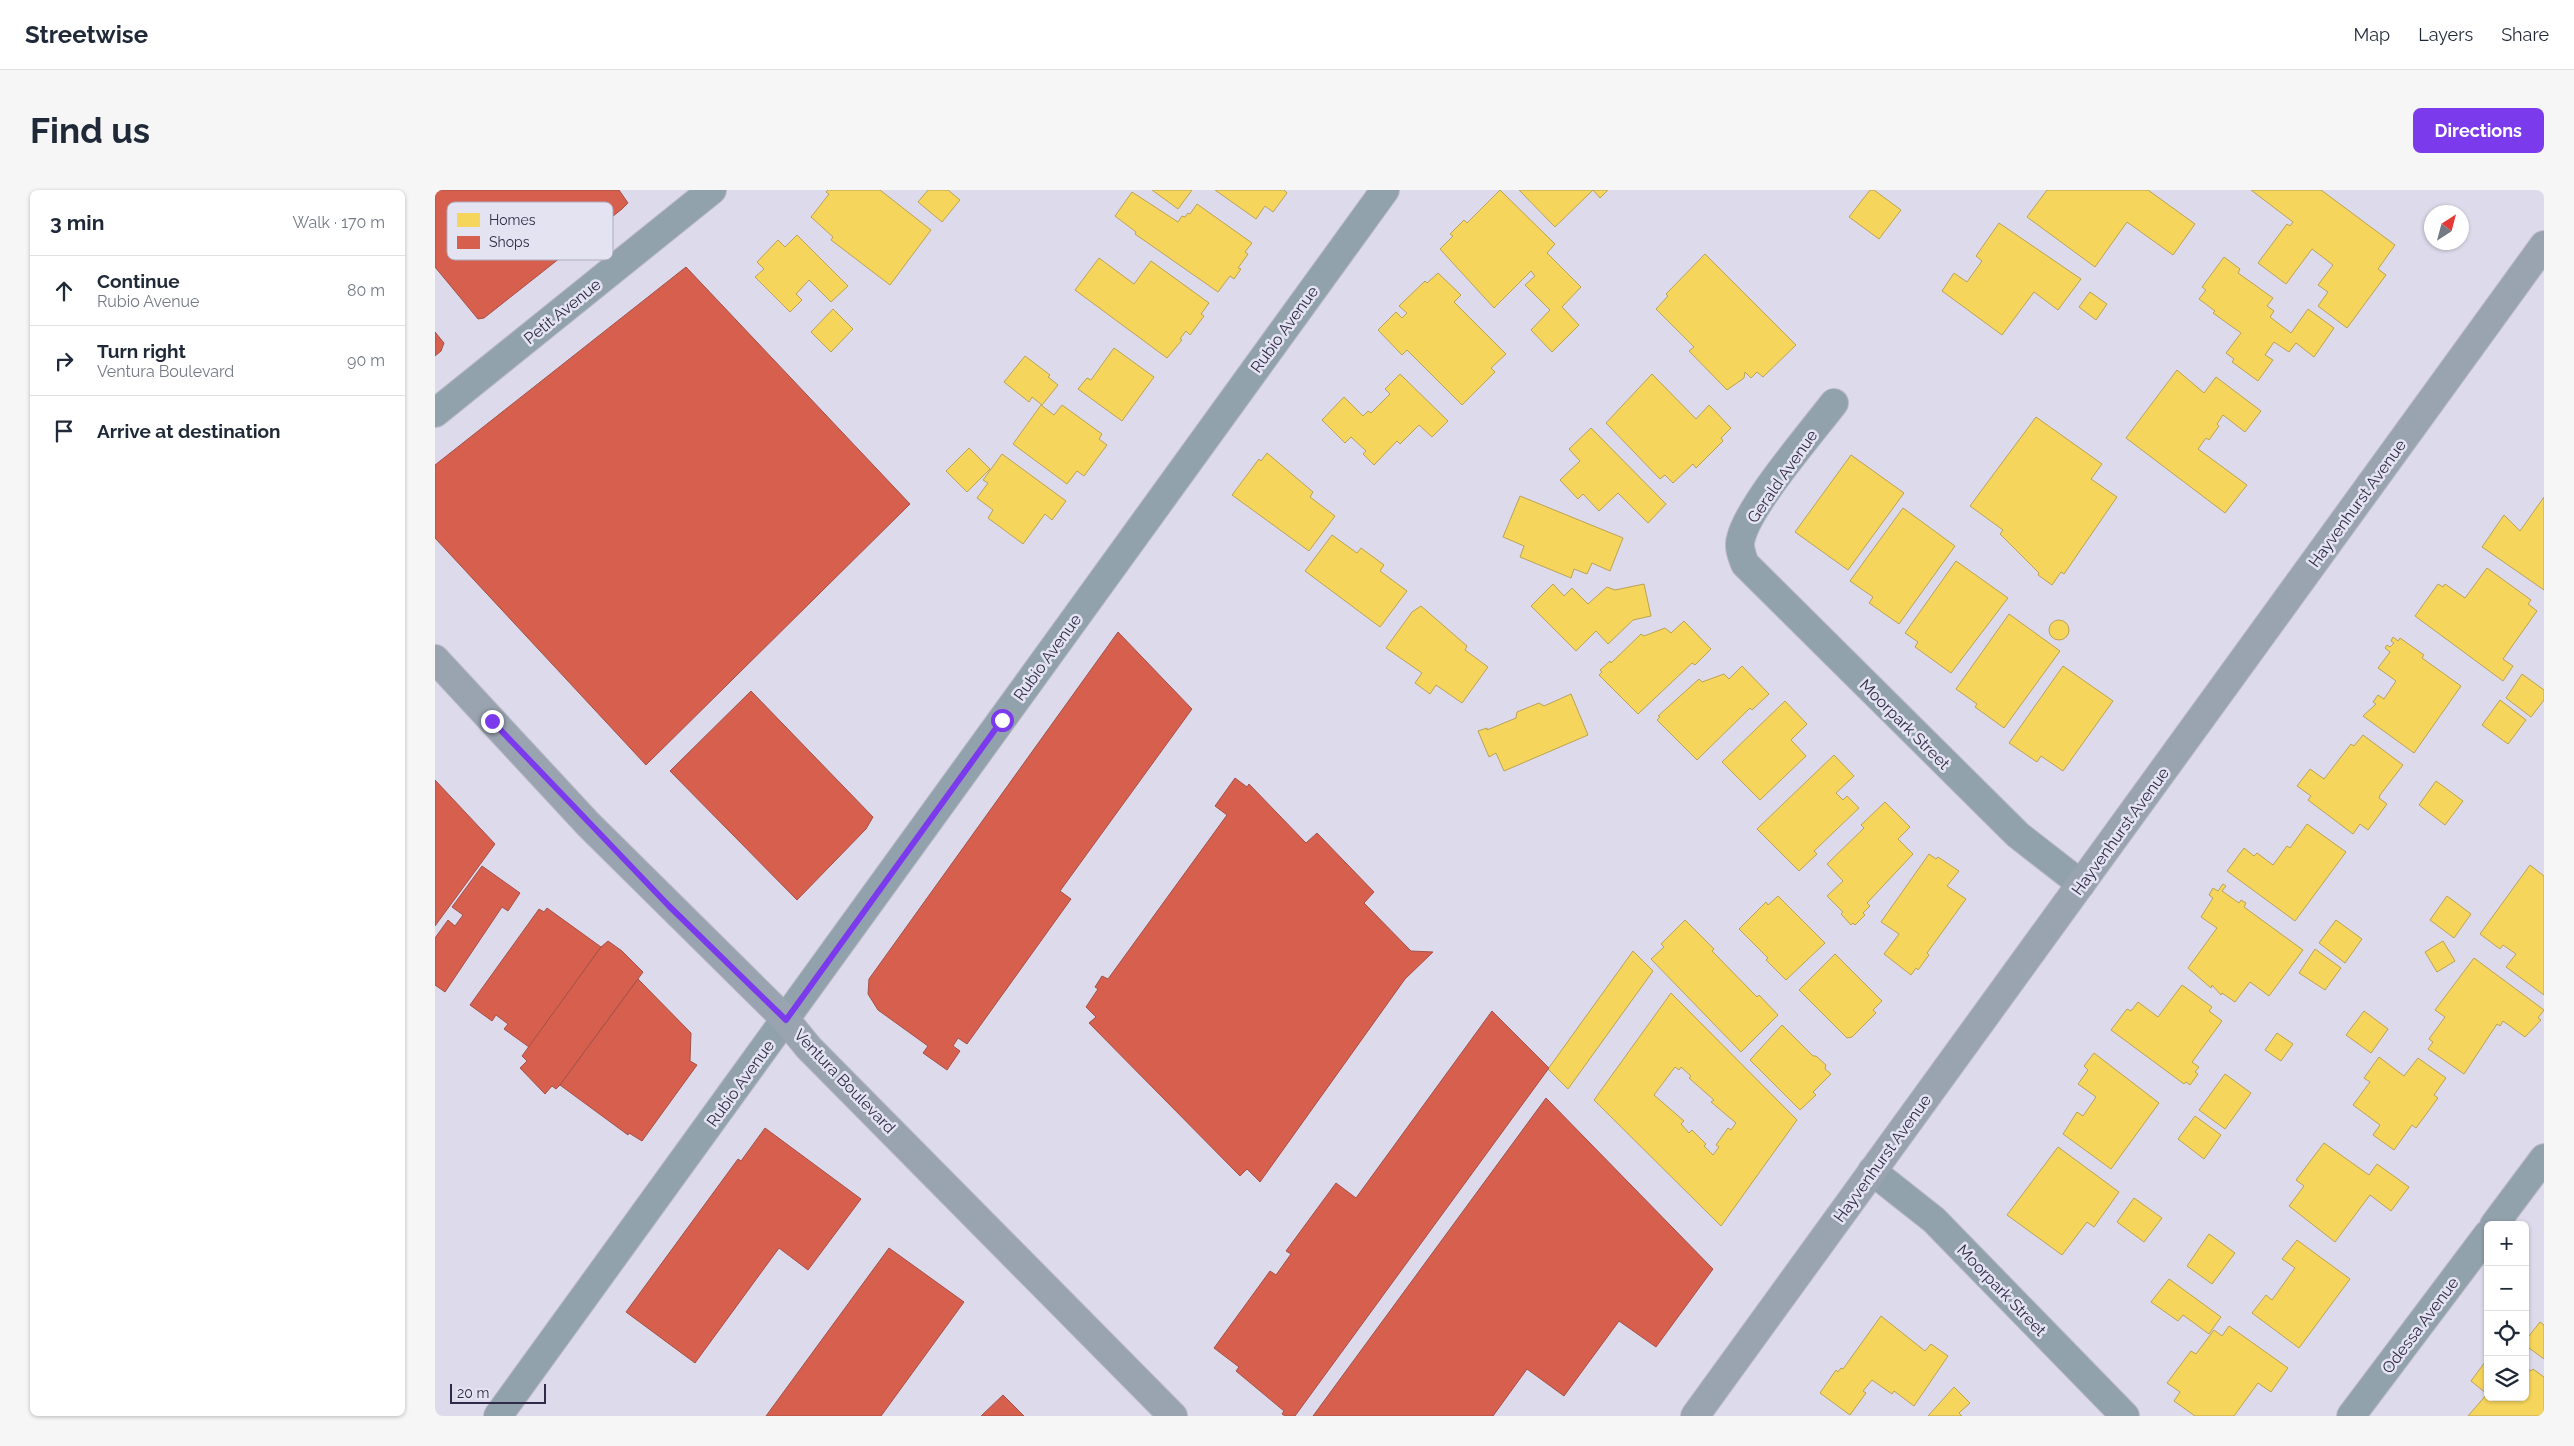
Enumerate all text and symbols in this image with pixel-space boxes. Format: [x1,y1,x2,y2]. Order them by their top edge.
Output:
text: Streetwise [25,20,148,49]
text: Map [2354,24,2390,45]
text: Layers [2418,24,2473,45]
text: Share [2501,24,2549,45]
button: Directions [2413,108,2544,153]
text: Find us [30,110,150,151]
legend [447,202,613,260]
north arrow [2424,205,2469,250]
text: 3 min [50,210,104,235]
text: Homes [489,212,536,228]
text: Walk · 170 m [293,213,385,232]
text: Shops [489,234,530,250]
text: Continue [97,270,180,292]
street label: Petit Avenue [520,275,604,348]
icon: ahead [50,277,78,305]
text: 80 m [347,281,385,300]
street label: Rubio Avenue [1247,282,1322,376]
text: Rubio Avenue [97,292,199,311]
text: Turn right [97,340,186,362]
icon: right [50,347,78,375]
text: 90 m [347,351,385,370]
text: Ventura Boulevard [97,362,234,381]
icon: arrive [50,417,78,445]
text: Arrive at destination [97,420,281,442]
street label: Gerald Avenue [1743,426,1822,526]
street label: Hayvenhurst Avenue [2305,436,2410,571]
street label: Rubio Avenue [1010,610,1085,704]
street label: Moorpark Street [1856,675,1954,774]
route start [991,709,1014,732]
route end [481,710,504,733]
street label: Hayvenhurst Avenue [2068,764,2173,899]
street label: Ventura Boulevard [790,1025,899,1137]
street label: Rubio Avenue [703,1036,778,1130]
street label: Hayvenhurst Avenue [1830,1091,1935,1226]
map controls [2484,1221,2529,1401]
button: + [2484,1221,2529,1266]
street label: Moorpark Street [1953,1241,2050,1340]
button: − [2484,1266,2529,1311]
street label: Odessa Avenue [2378,1274,2463,1377]
button: locate [2484,1311,2529,1356]
button: layers [2484,1356,2529,1401]
scale bar [450,1381,546,1404]
text: 20 m [457,1385,489,1401]

